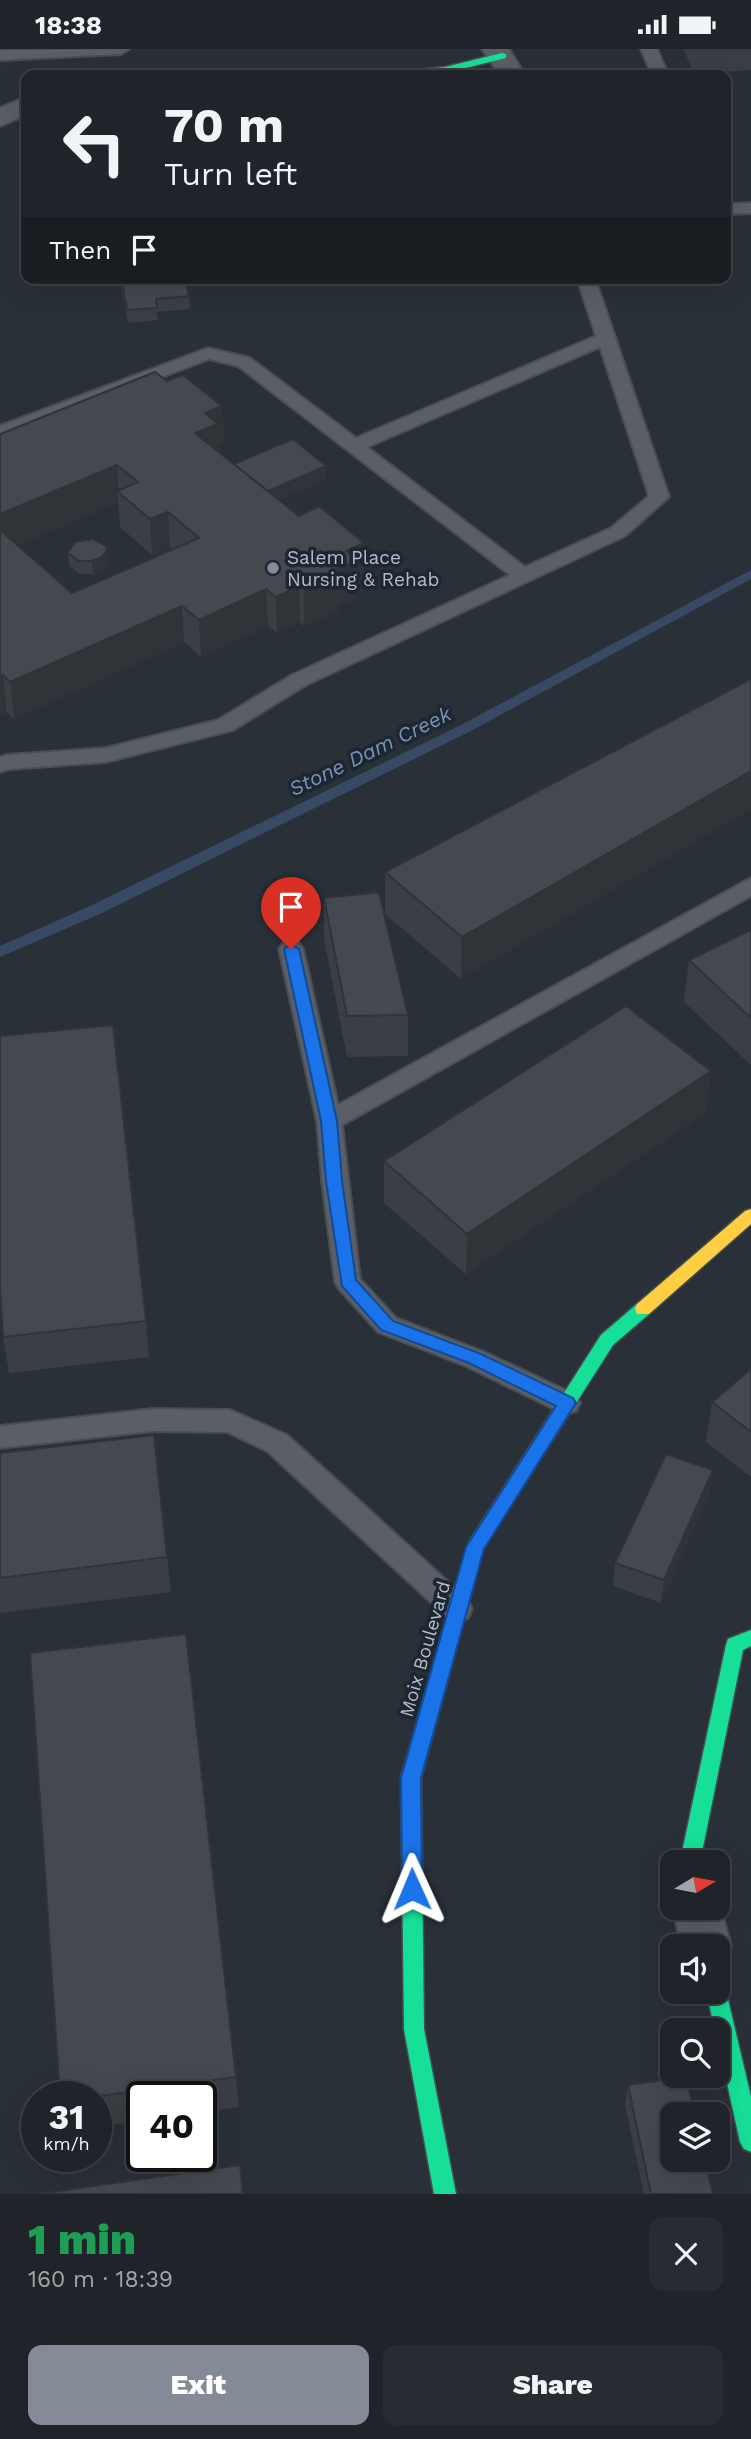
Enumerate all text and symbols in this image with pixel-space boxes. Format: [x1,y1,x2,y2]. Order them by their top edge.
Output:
text: 18:38 [35,10,102,40]
text: 70 m [164,96,284,154]
icon: left [49,98,140,189]
text: Turn left [164,155,297,193]
icon: arrive [125,231,163,269]
text: Then [49,235,111,265]
place label: Salem Place Nursing & Rehab [287,546,439,591]
marker: Salem Place Nursing & Rehab [265,560,281,576]
water label: Stone Dam Creek [285,701,456,801]
pin [261,877,321,949]
icon: arrive [272,888,310,926]
street label: Moix Boulevard [395,1578,455,1720]
north arrow [660,1850,730,1920]
map controls [660,1850,730,2172]
position arrow [375,1852,449,1926]
button: sound [660,1934,730,2004]
button: search [660,2018,730,2088]
speed limit sign: 40 [126,2081,217,2172]
text: 31 [49,2096,84,2138]
button: layers [660,2102,730,2172]
text: km/h [43,2133,90,2154]
text: 1 min [28,2215,136,2264]
button: close [649,2217,723,2291]
text: 160 m · 18:39 [28,2266,173,2293]
button: Exit [28,2345,369,2425]
button: Share [383,2345,723,2425]

